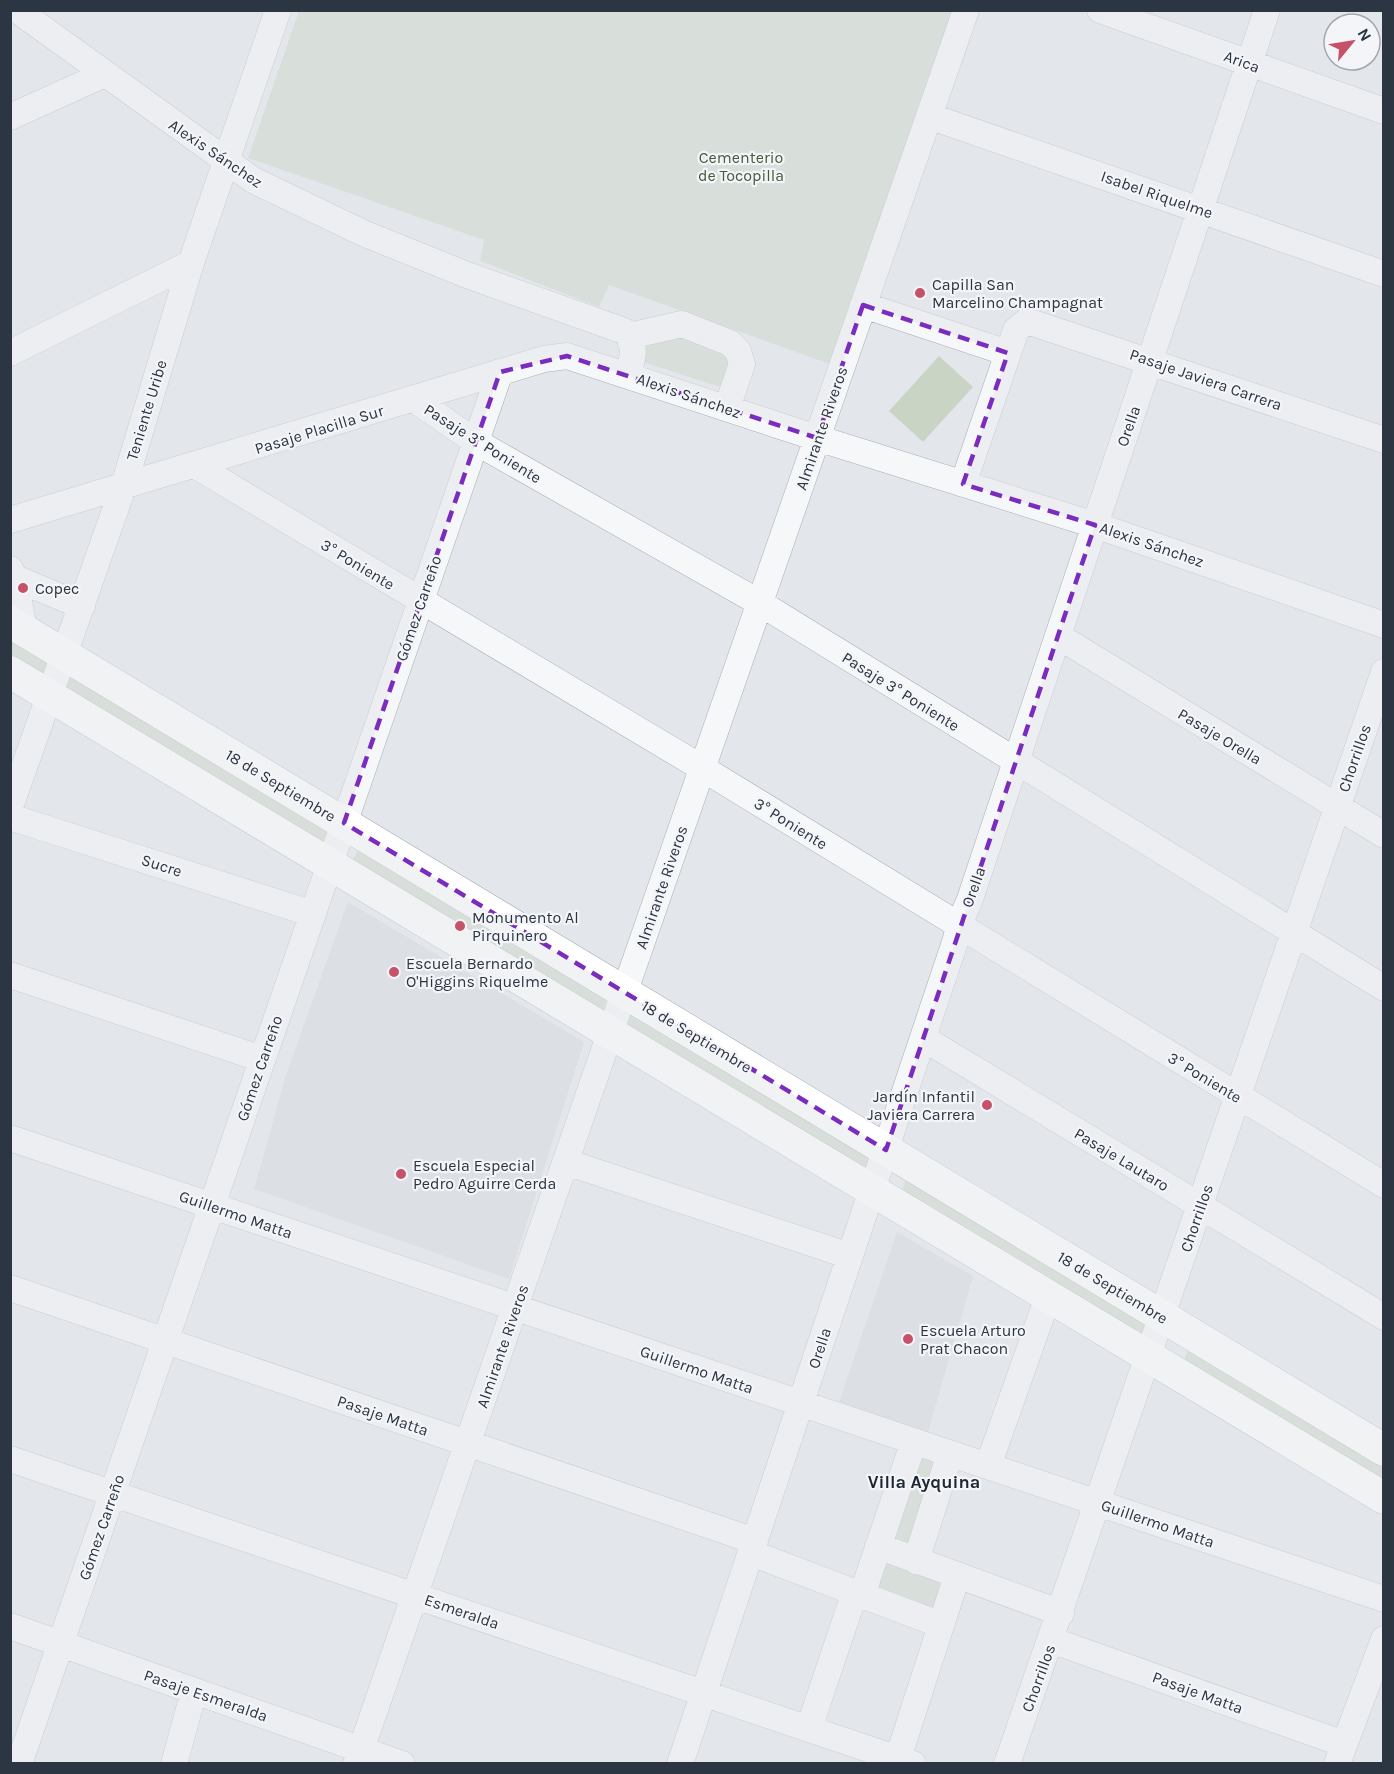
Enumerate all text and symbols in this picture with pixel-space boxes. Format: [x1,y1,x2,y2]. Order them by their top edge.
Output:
north arrow [1322,12,1382,72]
text: N [1353,25,1376,44]
street label: Arica [1221,46,1262,77]
street label: Alexis Sánchez [165,115,266,192]
park label: Cementerio de Tocopilla [698,148,784,185]
street label: Isabel Riquelme [1098,166,1215,223]
place label: Capilla San Marcelino Champagnat [932,275,1103,312]
marker: Capilla San Marcelino Champagnat [913,286,927,300]
street label: Pasaje Javiera Carrera [1127,345,1284,414]
street label: Teniente Uribe [122,358,171,463]
street label: Almirante Riveros [791,364,852,492]
street label: Alexis Sánchez [634,369,743,422]
street label: Pasaje 3° Poniente [421,400,545,487]
street label: Pasaje Placilla Sur [252,401,386,458]
street label: Orella [1113,403,1144,449]
street label: Alexis Sánchez [1097,518,1206,571]
street label: 3° Poniente [317,535,398,594]
street label: Gómez Carreño [392,553,445,663]
place label: Copec [35,579,79,598]
marker: Copec [16,581,30,595]
street label: Pasaje 3° Poniente [839,648,963,735]
street label: Pasaje Orella [1175,704,1265,769]
street label: Chorrillos [1334,722,1375,795]
street label: 18 de Septiembre [222,745,339,826]
street label: 3° Poniente [751,793,831,853]
street label: Almirante Riveros [631,823,692,951]
street label: Sucre [139,850,185,881]
street label: Orella [957,864,990,910]
place label: Monumento Al Pirquinero [472,908,579,945]
marker: Monumento Al Pirquinero [453,919,467,933]
place label: Escuela Bernardo O'Higgins Riquelme [406,954,548,991]
marker: Escuela Bernardo O'Higgins Riquelme [387,965,401,979]
street label: 18 de Septiembre [638,996,755,1077]
street label: Gómez Carreño [233,1013,286,1123]
street label: 3° Poniente [1164,1048,1245,1107]
place label: Jardín Infantil Javiera Carrera [867,1087,975,1124]
marker: Jardín Infantil Javiera Carrera [980,1098,994,1112]
street label: Pasaje Lautaro [1071,1124,1173,1195]
place label: Escuela Especial Pedro Aguirre Cerda [413,1156,556,1193]
marker: Escuela Especial Pedro Aguirre Cerda [394,1167,408,1181]
street label: Chorrillos [1176,1182,1217,1255]
street label: Guillermo Matta [177,1186,295,1243]
street label: 18 de Septiembre [1054,1247,1171,1328]
street label: Almirante Riveros [472,1282,533,1410]
place label: Escuela Arturo Prat Chacon [920,1321,1026,1358]
street label: Orella [804,1325,835,1371]
marker: Escuela Arturo Prat Chacon [901,1332,915,1346]
street label: Guillermo Matta [638,1341,756,1398]
street label: Pasaje Matta [335,1391,431,1440]
district label: Villa Ayquina [868,1471,980,1493]
street label: Gómez Carreño [75,1472,128,1582]
street label: Guillermo Matta [1099,1495,1217,1552]
street label: Esmeralda [422,1590,502,1633]
street label: Chorrillos [1017,1642,1059,1715]
street label: Pasaje Esmeralda [141,1665,270,1726]
street label: Pasaje Matta [1150,1667,1246,1718]

